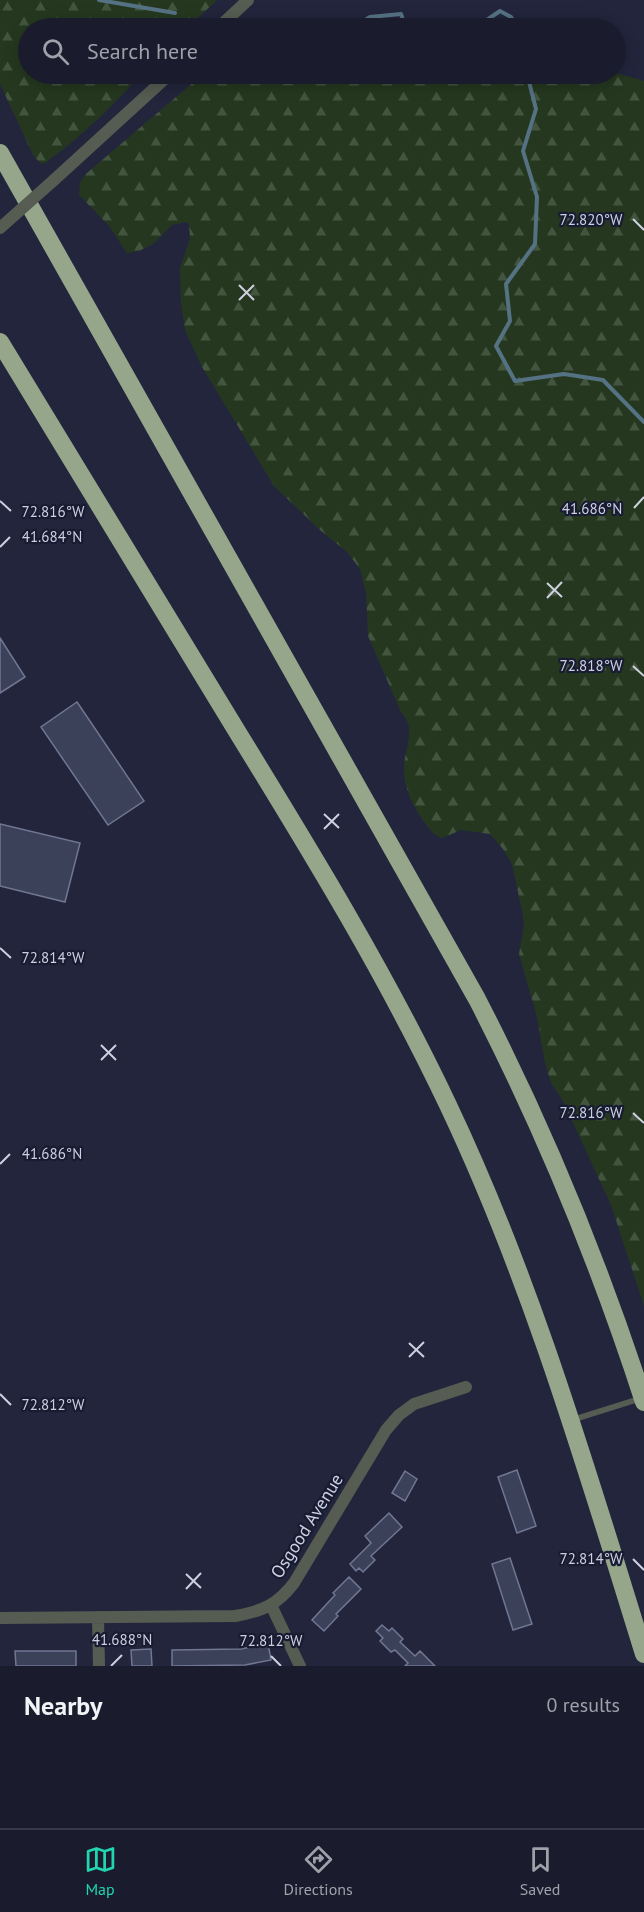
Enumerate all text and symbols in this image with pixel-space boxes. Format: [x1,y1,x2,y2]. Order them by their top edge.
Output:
search box [18,18,626,84]
icon: search [39,35,72,68]
text: Search here [87,37,198,65]
text: 72.820°W [560,210,623,229]
text: 41.686°N [562,499,622,518]
text: 72.816°W [22,502,85,521]
text: 41.684°N [22,527,82,546]
text: 72.818°W [560,656,623,675]
text: 72.814°W [22,948,85,967]
text: 72.816°W [560,1103,623,1122]
text: 41.686°N [22,1144,82,1163]
text: 72.812°W [22,1395,85,1414]
street label: Osgood Avenue [265,1469,348,1582]
text: 72.814°W [560,1549,623,1568]
text: 41.688°N [92,1630,152,1649]
text: 72.812°W [240,1631,303,1650]
text: Nearby [24,1689,102,1722]
text: 0 results [547,1692,620,1718]
tab: Map [84,1843,117,1899]
tab: Directions [284,1843,353,1899]
tab: Saved [520,1843,560,1899]

